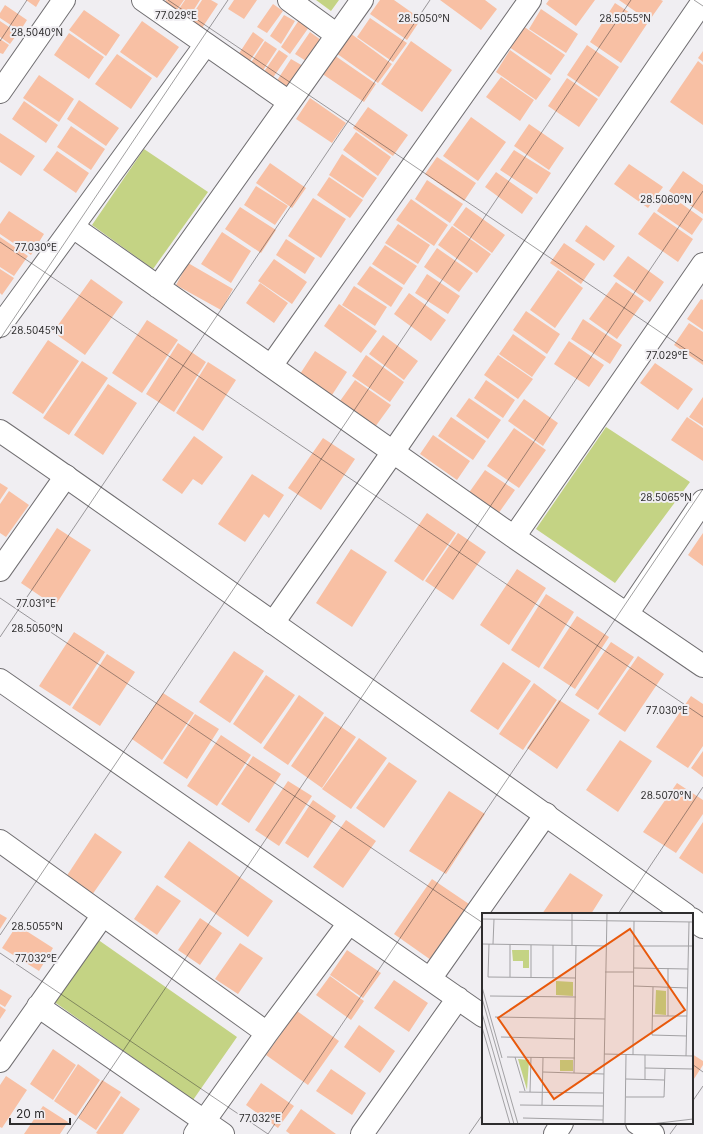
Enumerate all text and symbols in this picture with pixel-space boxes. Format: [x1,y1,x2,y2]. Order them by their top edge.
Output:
text: 77.029°E [155,9,197,21]
text: 28.5050°N [398,12,450,24]
text: 28.5055°N [599,12,651,24]
text: 28.5040°N [11,26,63,38]
text: 28.5060°N [640,193,692,205]
text: 77.030°E [15,241,57,253]
text: 28.5045°N [11,324,63,336]
text: 77.029°E [646,349,688,361]
text: 28.5065°N [640,491,692,503]
text: 77.031°E [16,597,56,609]
text: 28.5050°N [11,622,63,634]
text: 77.030°E [646,704,688,716]
text: 28.5070°N [641,789,691,801]
inset map [482,913,693,1124]
text: 28.5055°N [11,920,63,932]
text: 77.032°E [15,952,57,964]
scale bar [10,1100,70,1126]
text: 20 m [16,1106,45,1121]
text: 77.032°E [239,1112,281,1124]

